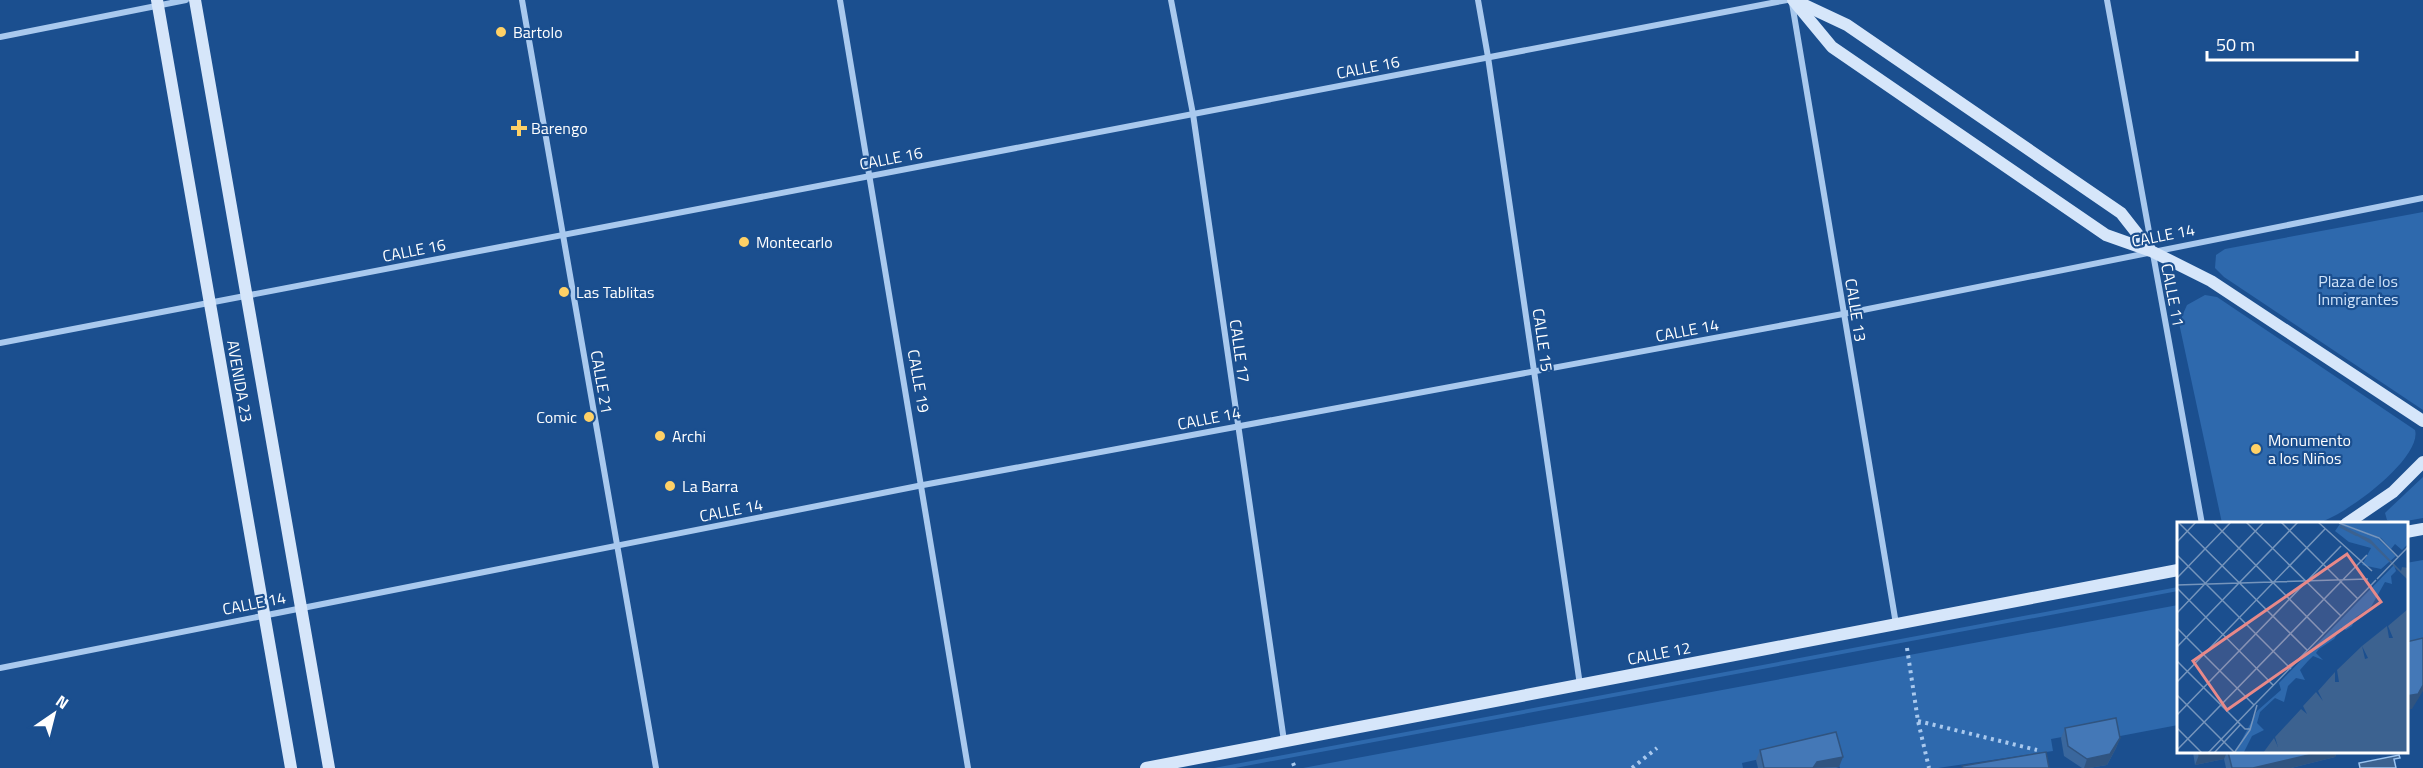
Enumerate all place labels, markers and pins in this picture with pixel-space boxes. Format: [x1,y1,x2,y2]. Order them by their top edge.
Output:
place label: Bartolo [513,20,563,44]
marker: Bartolo [494,25,508,39]
place label: Barengo [531,116,588,140]
marker: Barengo [512,121,526,135]
place label: Montecarlo [756,230,833,254]
marker: Montecarlo [737,235,751,249]
place label: Las Tablitas [576,280,654,304]
marker: Las Tablitas [557,285,571,299]
place label: Comic [536,405,577,429]
marker: Comic [582,410,596,424]
place label: Archi [672,424,706,448]
place label: Monumento a los Niños [2268,428,2351,470]
marker: Archi [653,429,667,443]
marker: Monumento a los Niños [2249,442,2263,456]
place label: La Barra [682,474,738,498]
marker: La Barra [663,479,677,493]

